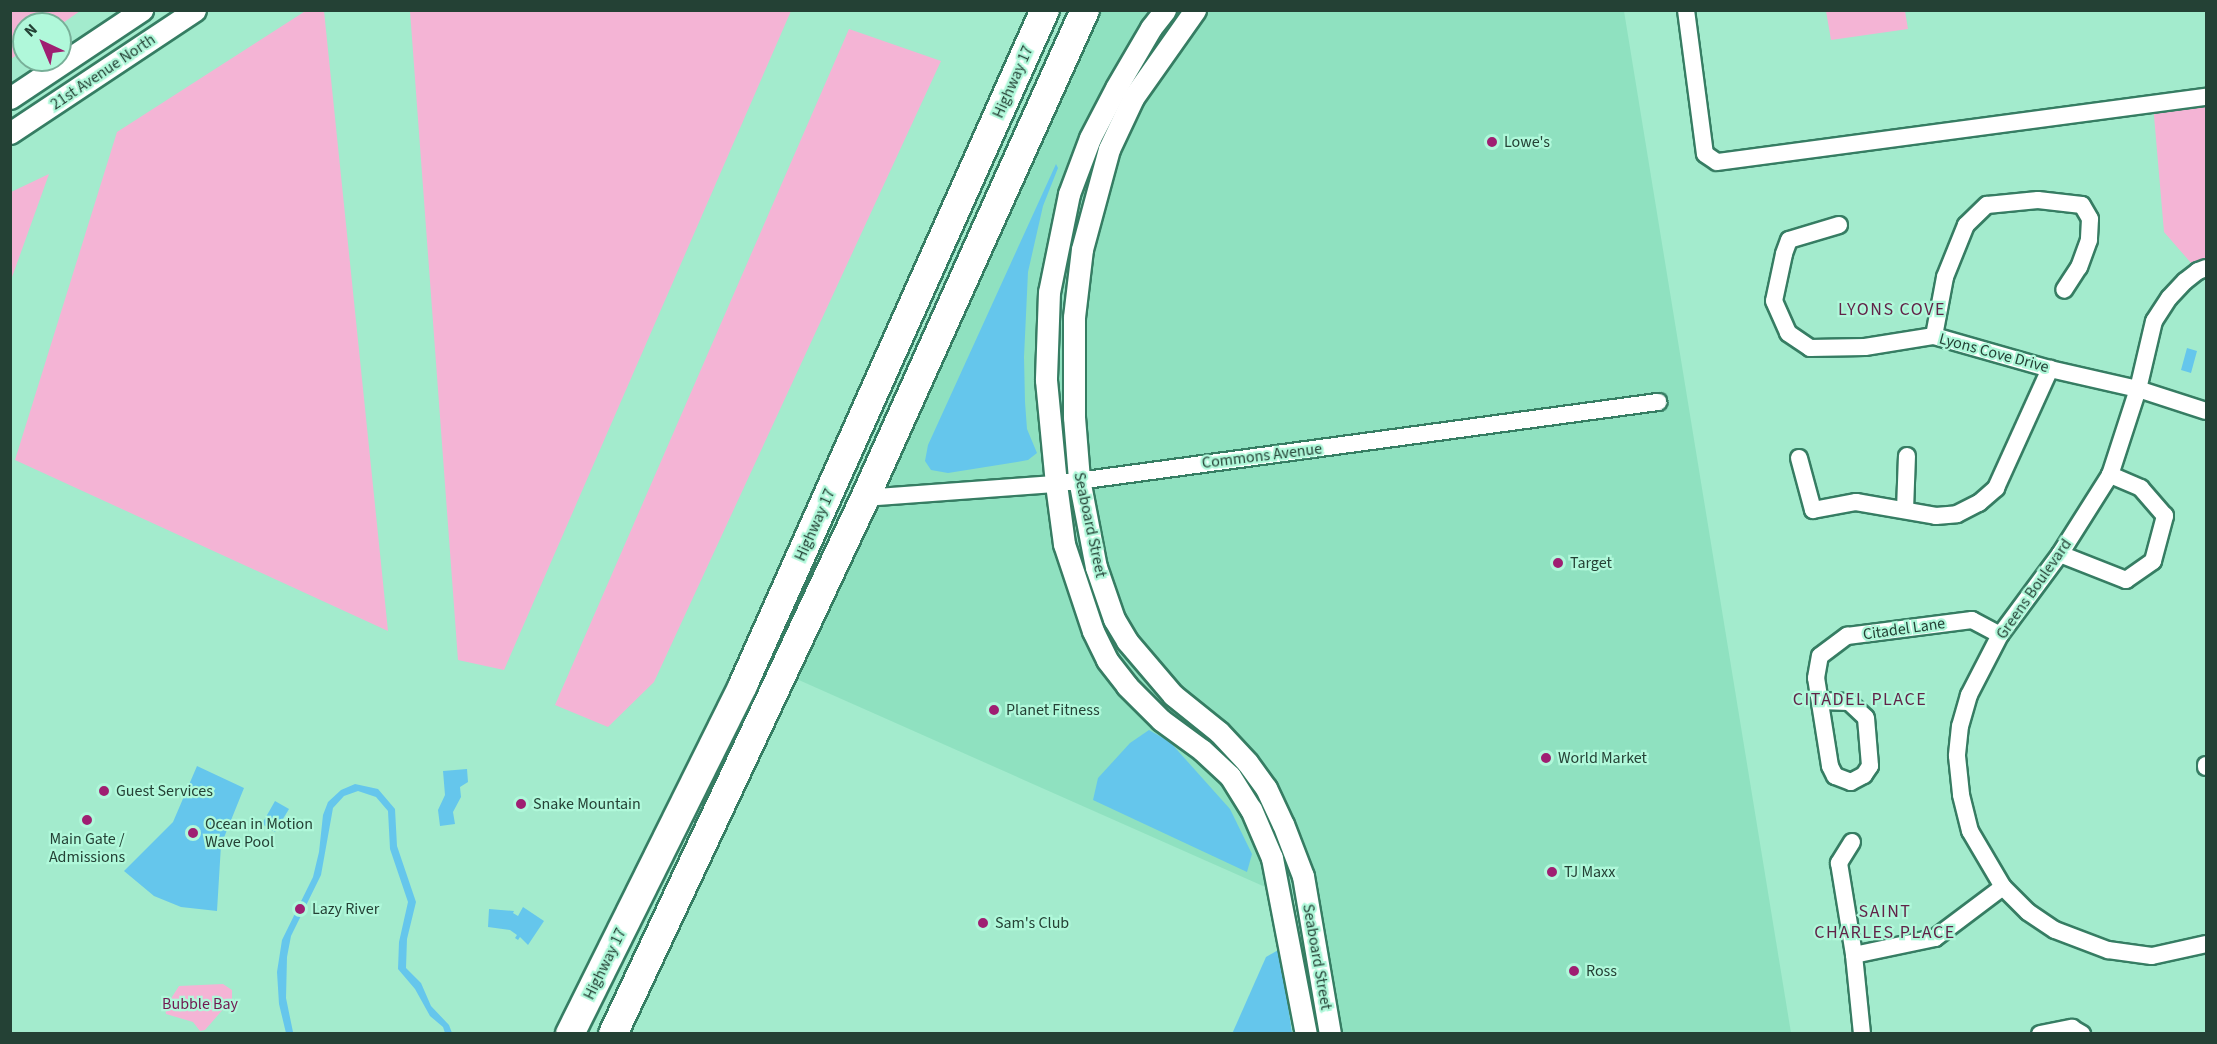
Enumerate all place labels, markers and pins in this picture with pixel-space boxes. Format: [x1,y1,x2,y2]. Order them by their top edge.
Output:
place label: Lowe's [1504,132,1550,152]
marker: Lowe's [1485,135,1499,149]
place label: Target [1570,553,1612,573]
marker: Target [1551,556,1565,570]
place label: Planet Fitness [1006,700,1100,720]
marker: Planet Fitness [987,703,1001,717]
place label: World Market [1558,748,1647,768]
marker: World Market [1539,751,1553,765]
place label: Guest Services [116,781,213,801]
marker: Guest Services [97,784,111,798]
place label: Snake Mountain [533,794,641,814]
marker: Snake Mountain [514,797,528,811]
marker: Main Gate / Admissions [80,813,94,827]
place label: Ocean in Motion Wave Pool [205,814,313,852]
marker: Ocean in Motion Wave Pool [186,826,200,840]
place label: Main Gate / Admissions [49,829,125,867]
place label: TJ Maxx [1564,862,1615,882]
marker: TJ Maxx [1545,865,1559,879]
place label: Lazy River [312,899,379,919]
marker: Lazy River [293,902,307,916]
place label: Sam's Club [995,913,1069,933]
marker: Sam's Club [976,916,990,930]
place label: Ross [1586,961,1617,981]
marker: Ross [1567,964,1581,978]

